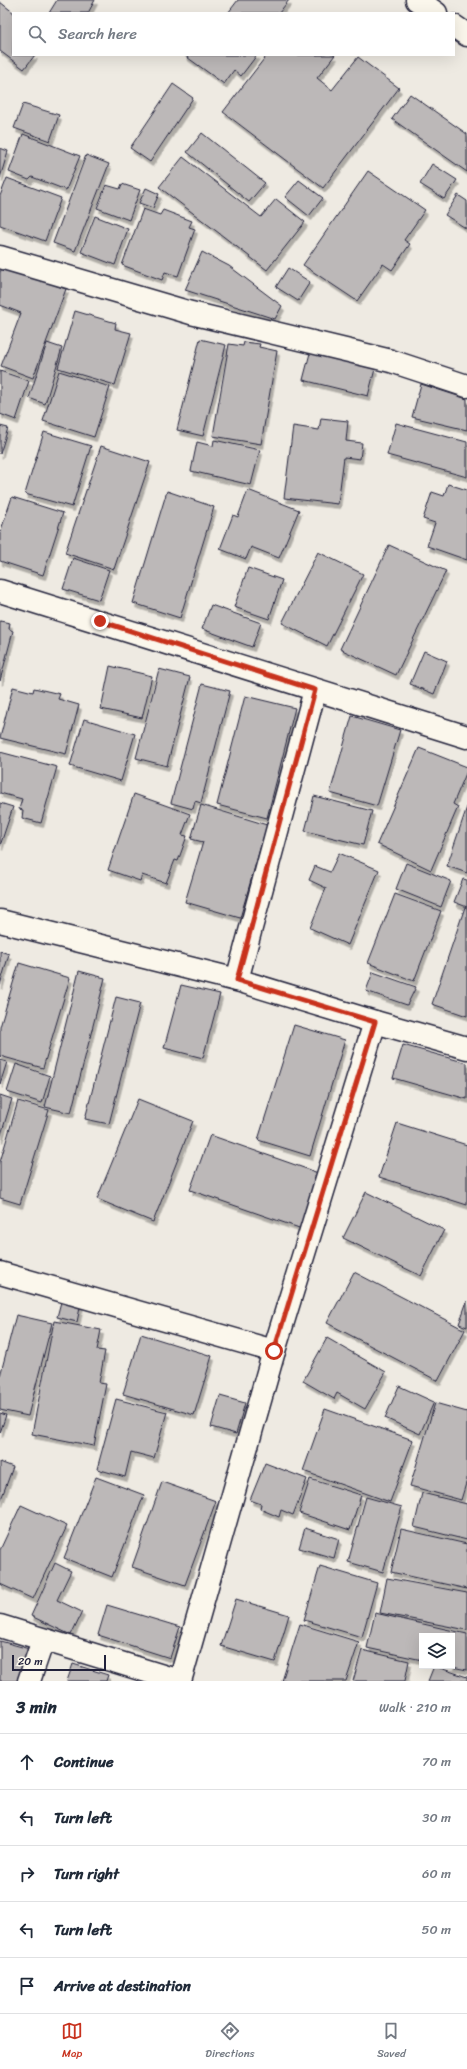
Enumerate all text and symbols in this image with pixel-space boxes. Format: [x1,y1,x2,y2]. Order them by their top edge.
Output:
search box [12,12,455,56]
text: Search here [58,21,137,47]
icon: search [26,23,48,45]
route end [91,612,109,630]
route start [265,1342,283,1360]
map controls [419,1633,455,1669]
button: layers [419,1633,455,1669]
text: 20 m [18,1652,43,1671]
scale bar [12,1653,106,1672]
text: 3 min [16,1692,57,1722]
text: Walk · 210 m [379,1696,451,1719]
text: Continue [54,1749,114,1775]
text: 70 m [422,1750,451,1773]
icon: ahead [16,1751,38,1773]
text: Turn left [54,1805,112,1831]
text: 30 m [422,1806,451,1829]
icon: left [16,1807,38,1829]
text: Turn right [54,1861,119,1887]
text: 60 m [422,1862,451,1885]
icon: right [16,1863,38,1885]
text: Turn left [54,1917,112,1943]
text: 50 m [421,1918,451,1941]
icon: left [16,1919,38,1941]
text: Arrive at destination [54,1973,191,1999]
icon: arrive [16,1975,38,1997]
tab: Map [61,2020,83,2063]
tab: Directions [205,2020,255,2063]
tab: Saved [377,2020,406,2063]

